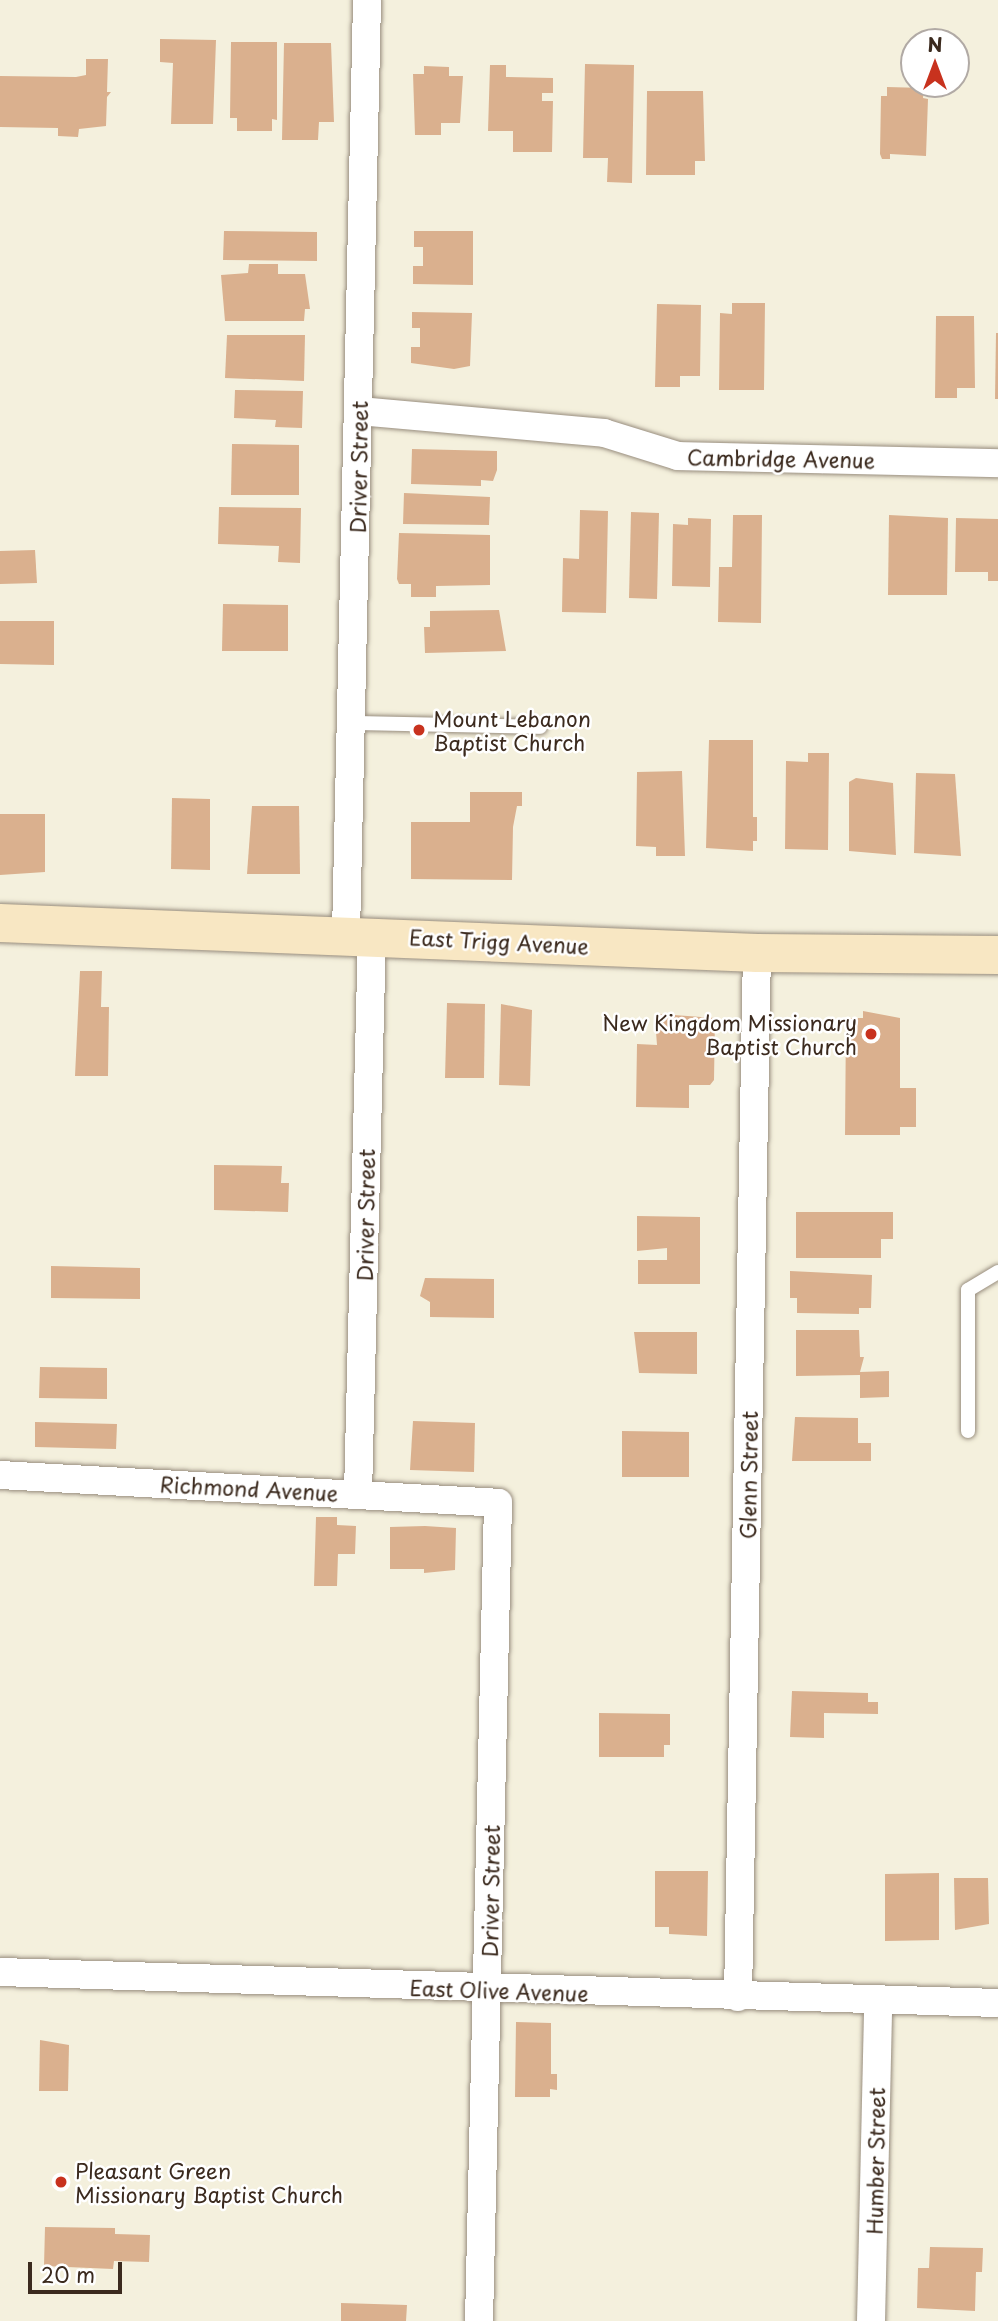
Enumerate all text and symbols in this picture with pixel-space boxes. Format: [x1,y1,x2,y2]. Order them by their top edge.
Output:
north arrow [900,28,970,98]
text: N [927,30,943,58]
street label: Driver Street [344,400,372,534]
street label: Cambridge Avenue [687,444,875,472]
place label: Mount Lebanon Baptist Church [433,705,589,755]
marker: Mount Lebanon Baptist Church [411,722,427,738]
street label: East Trigg Avenue [408,924,590,958]
place label: New Kingdom Missionary Baptist Church [603,1009,857,1059]
marker: New Kingdom Missionary Baptist Church [863,1026,879,1042]
street label: Driver Street [351,1148,379,1282]
street label: Glenn Street [734,1410,762,1540]
street label: Richmond Avenue [159,1471,339,1505]
street label: Driver Street [476,1824,504,1958]
street label: East Olive Avenue [409,1974,589,2006]
street label: Humber Street [861,2086,889,2236]
place label: Pleasant Green Missionary Baptist Church [75,2157,345,2207]
marker: Pleasant Green Missionary Baptist Church [53,2174,69,2190]
scale bar [32,2248,126,2292]
text: 20 m [41,2258,95,2290]

